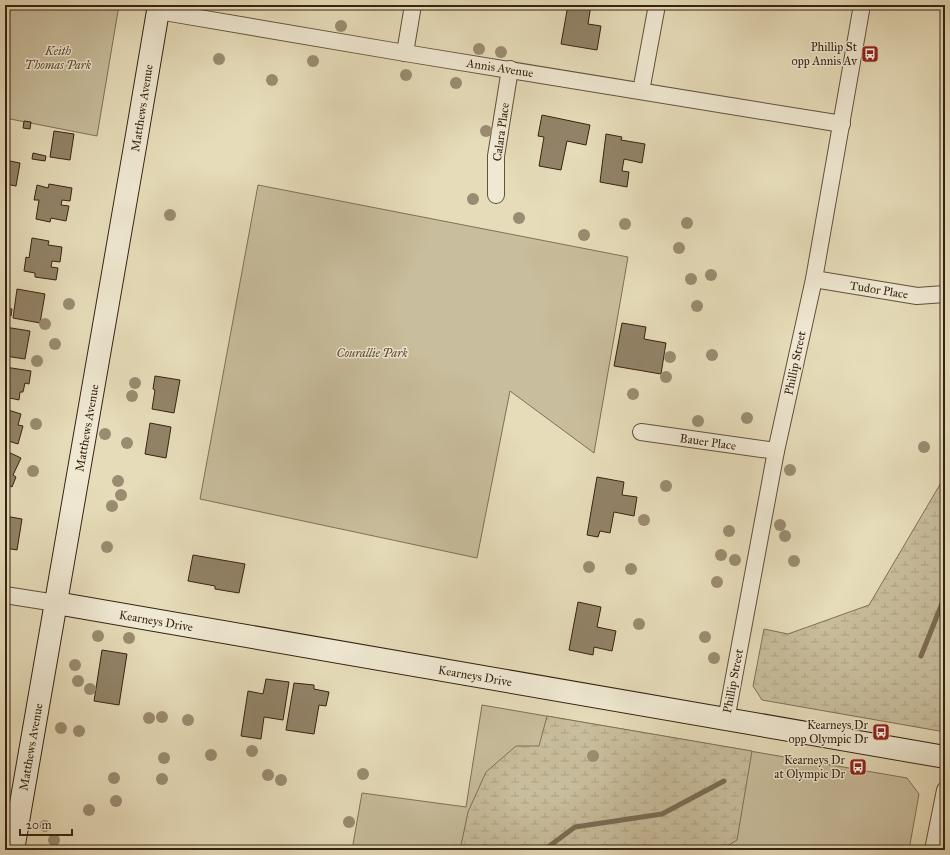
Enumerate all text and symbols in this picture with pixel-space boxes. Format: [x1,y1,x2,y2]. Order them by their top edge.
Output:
place label: Phillip St opp Annis Av [792,40,858,68]
park label: Keith Thomas Park [25,44,92,72]
bus stop icon: Phillip St opp Annis Av [860,44,880,64]
street label: Annis Avenue [465,56,534,80]
street label: Matthews Avenue [128,63,156,153]
street label: Calara Place [490,102,512,162]
street label: Tudor Place [849,278,909,302]
street label: Phillip Street [781,329,809,396]
park label: Courallie Park [336,346,408,360]
street label: Matthews Avenue [72,383,102,473]
street label: Bauer Place [679,431,737,453]
street label: Kearneys Drive [118,608,194,634]
street label: Phillip Street [720,647,746,714]
street label: Kearneys Drive [437,663,513,689]
street label: Matthews Avenue [16,702,46,792]
place label: Kearneys Dr opp Olympic Dr [788,718,868,746]
bus stop icon: Kearneys Dr opp Olympic Dr [871,722,891,742]
place label: Kearneys Dr at Olympic Dr [774,753,845,781]
bus stop icon: Kearneys Dr at Olympic Dr [848,757,868,777]
scale bar [20,811,72,837]
text: 20 m [26,818,52,832]

